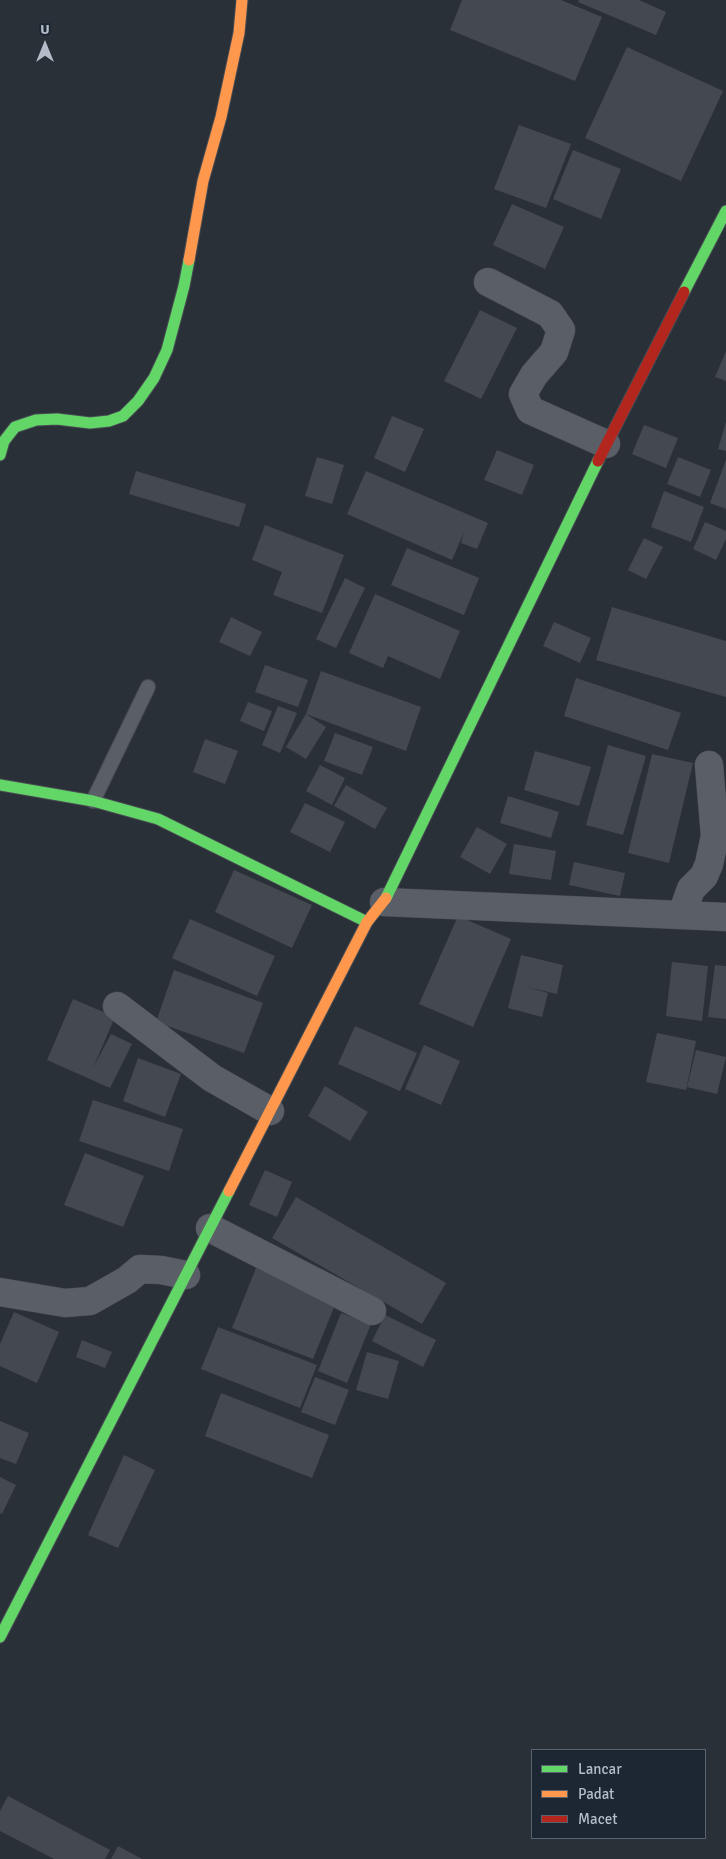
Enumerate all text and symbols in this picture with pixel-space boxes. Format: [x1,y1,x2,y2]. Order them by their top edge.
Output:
north arrow [20,20,70,70]
text: U [40,21,50,38]
legend [531,1749,706,1839]
text: Lancar [578,1760,622,1778]
text: Padat [578,1785,614,1803]
text: Macet [578,1810,617,1828]

